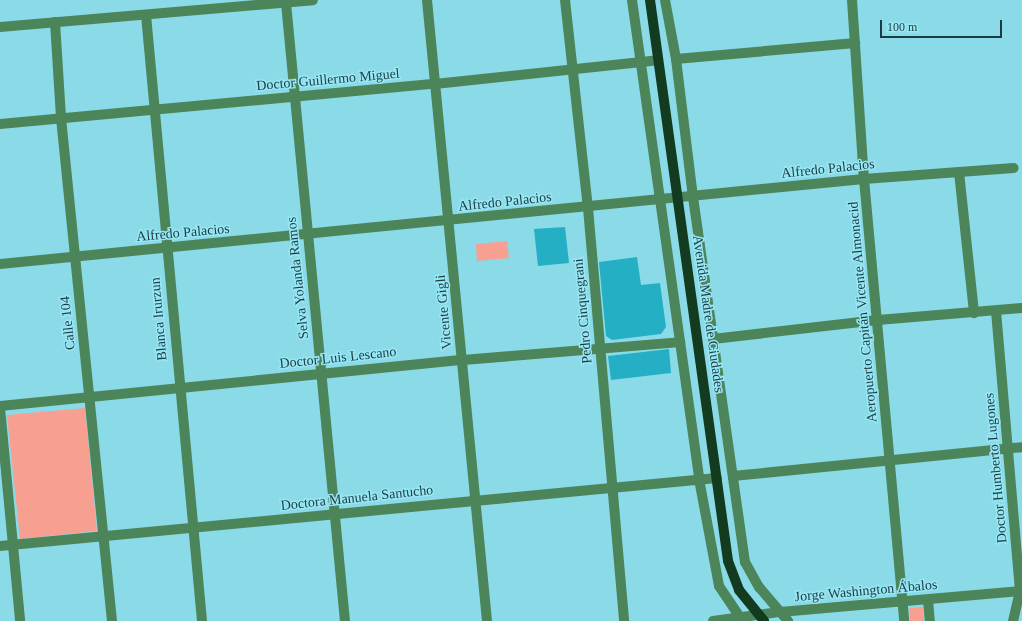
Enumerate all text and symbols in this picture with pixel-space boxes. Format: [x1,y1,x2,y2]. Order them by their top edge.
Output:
scale bar [882,12,1004,38]
text: 100 m [887,20,917,34]
street label: Doctor Guillermo Miguel [256,65,400,95]
street label: Alfredo Palacios [781,156,875,182]
street label: Alfredo Palacios [458,189,552,215]
street label: Aeropuerto Capitán Vicente Almonacid [845,200,881,424]
street label: Selva Yolanda Ramos [283,216,313,340]
street label: Alfredo Palacios [136,221,230,245]
street label: Avenida Madre de Ciudades [689,234,727,394]
street label: Pedro Cinquegrani [570,258,596,364]
street label: Vicente Gigli [432,274,456,350]
street label: Blanca Irurzun [147,277,171,361]
street label: Calle 104 [57,295,79,351]
street label: Doctor Luis Lescano [279,344,397,372]
street label: Doctor Humberto Lugones [981,392,1011,544]
street label: Doctora Manuela Santucho [280,482,434,514]
street label: Jorge Washington Ábalos [794,576,938,606]

